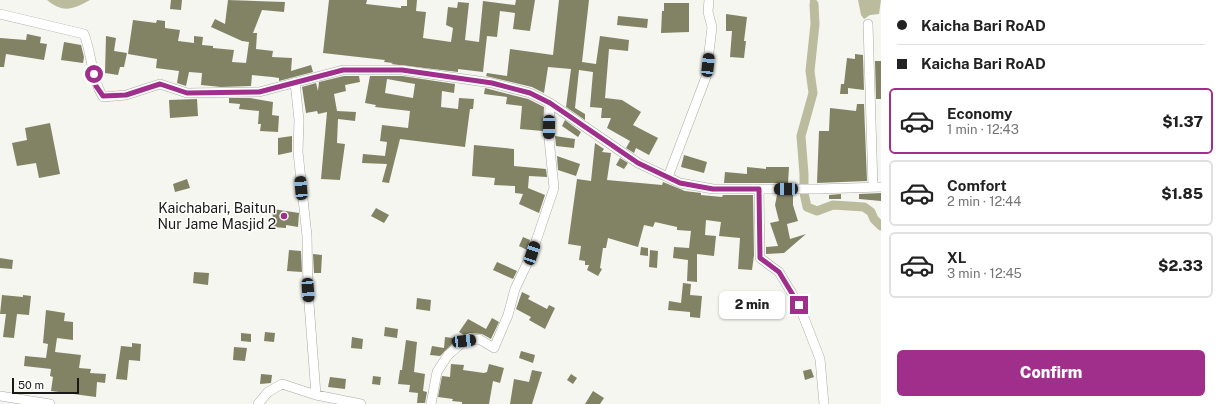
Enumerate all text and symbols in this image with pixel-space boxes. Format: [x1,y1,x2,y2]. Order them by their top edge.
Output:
text: Kaicha Bari RoAD [921,17,1046,34]
car [701,52,715,78]
text: Kaicha Bari RoAD [921,55,1046,72]
route start [85,65,103,83]
icon: car [899,103,935,139]
text: Economy [947,105,1012,122]
text: $1.37 [1162,113,1203,130]
car [543,115,555,139]
text: 1 min · 12:43 [947,122,1019,137]
icon: car [899,175,935,211]
car [294,176,308,200]
text: Comfort [947,177,1007,194]
car [774,183,798,195]
text: $1.85 [1161,185,1203,202]
text: 2 min · 12:44 [947,194,1021,209]
place label: Kaichabari, Baitun Nur Jame Masjid 2 [157,200,276,232]
marker: Kaichabari, Baitun Nur Jame Masjid 2 [279,211,289,221]
car [523,240,541,266]
icon: car [899,247,935,283]
text: XL [947,249,966,266]
text: $2.33 [1158,257,1203,274]
text: 3 min · 12:45 [947,266,1022,281]
car [301,278,315,302]
callout: 2 min [719,291,785,319]
route end [790,296,808,314]
text: 2 min [735,297,769,312]
car [451,334,477,348]
button: Confirm [897,350,1205,396]
scale bar [12,376,79,395]
text: 50 m [18,379,44,391]

